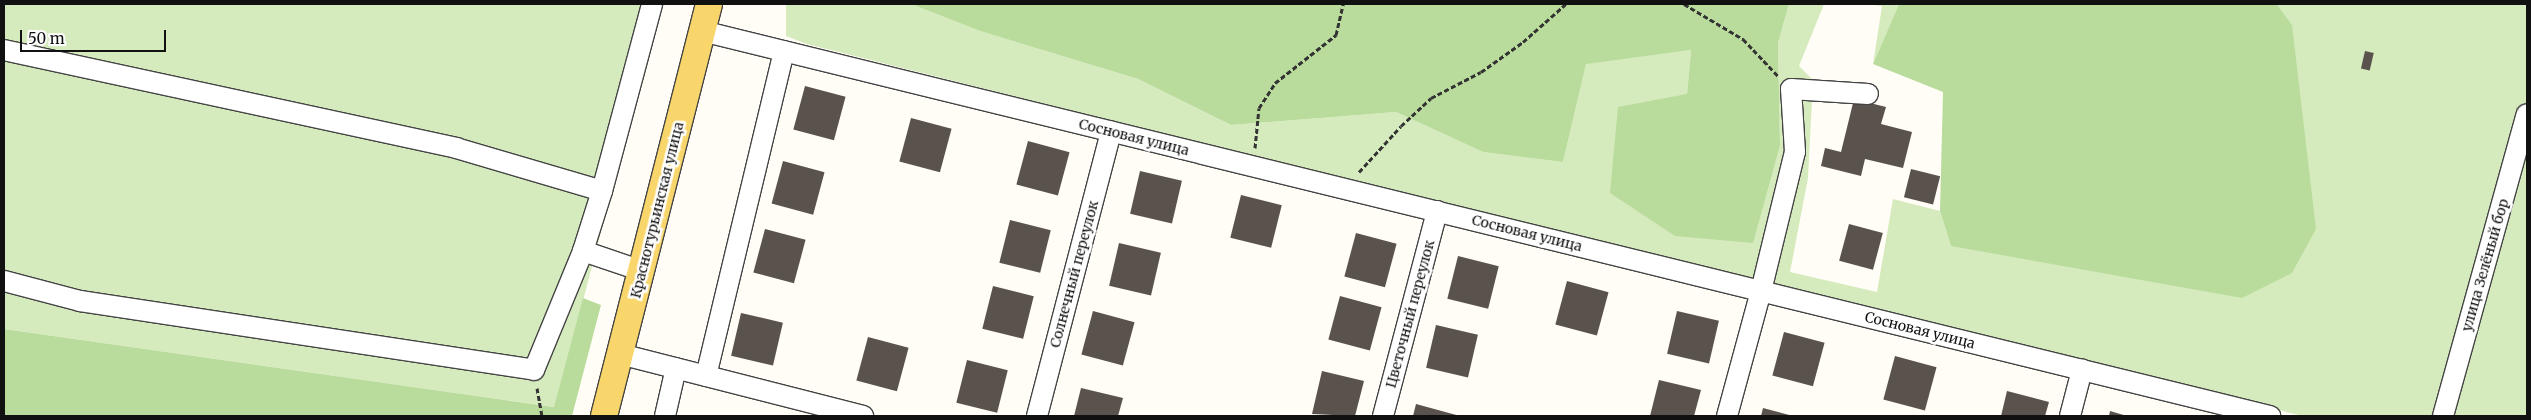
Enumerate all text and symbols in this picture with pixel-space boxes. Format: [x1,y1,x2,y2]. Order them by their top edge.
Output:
scale bar [22,20,169,52]
text: 50 m [28,29,65,48]
street label: Сосновая улица [1077,115,1191,159]
street label: Краснотурьинская улица [627,120,687,300]
street label: улица Зелёный бор [2458,197,2512,333]
street label: Солнечный переулок [1046,199,1102,349]
street label: Сосновая улица [1470,211,1584,255]
street label: Цветочный переулок [1382,238,1438,390]
street label: Сосновая улица [1863,308,1977,352]

